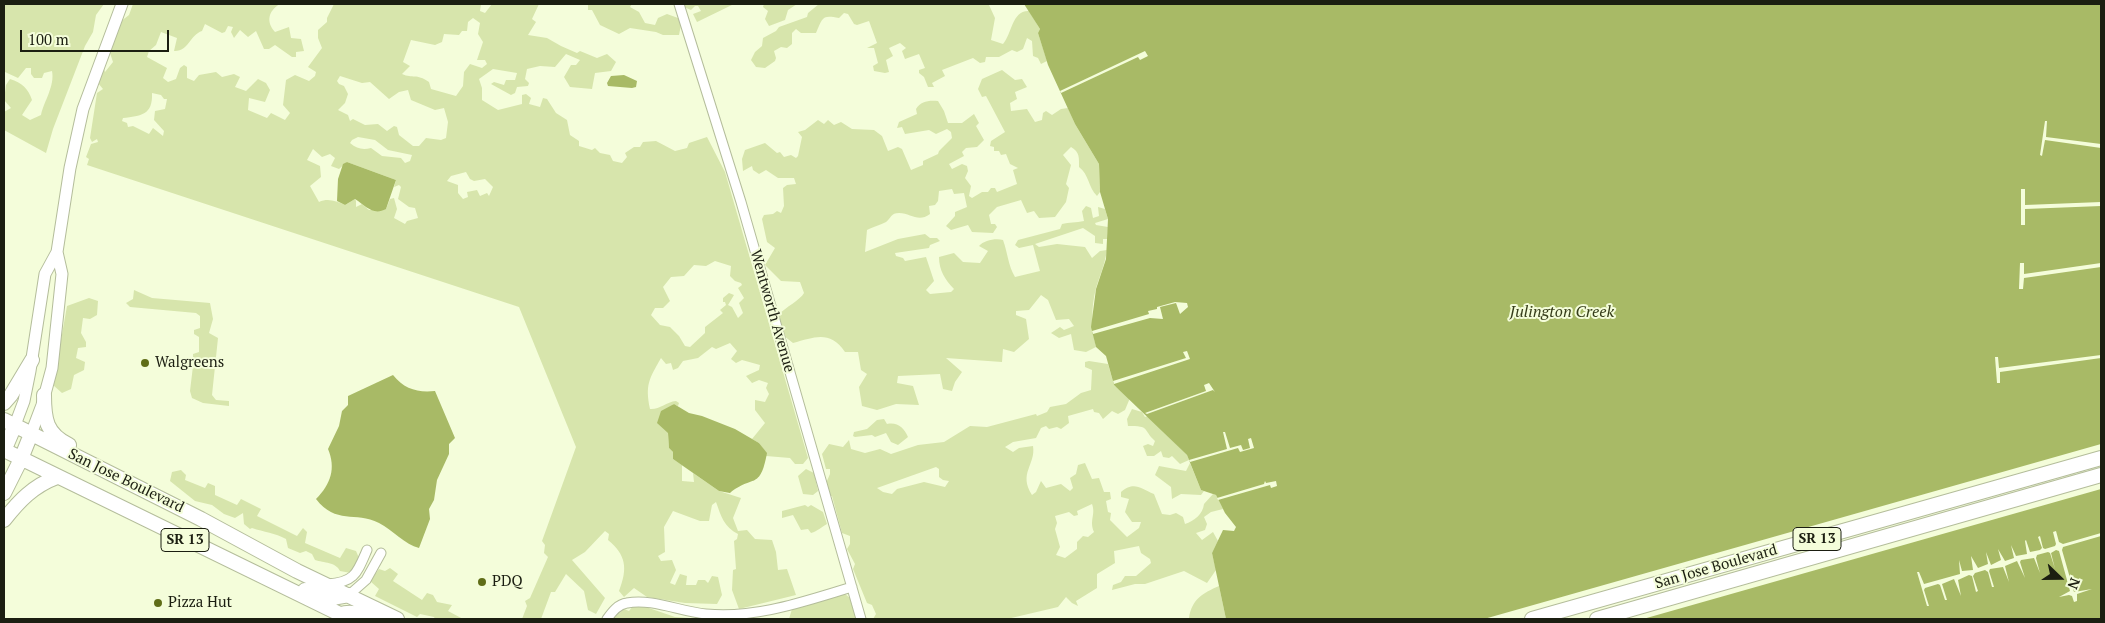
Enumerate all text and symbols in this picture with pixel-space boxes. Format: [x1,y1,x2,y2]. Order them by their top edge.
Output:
scale bar [22,20,171,52]
text: 100 m [28,29,69,49]
street label: Wentworth Avenue [746,247,798,375]
water label: Julington Creek [1510,302,1614,322]
place label: Walgreens [155,354,224,372]
marker: Walgreens [139,357,151,369]
street label: San Jose Boulevard [65,445,187,517]
road number: SR 13 [161,528,209,552]
road number: SR 13 [1793,528,1841,550]
street label: San Jose Boulevard [1653,541,1779,593]
north arrow [2035,553,2085,603]
place label: PDQ [492,573,523,591]
text: N [2064,575,2085,592]
marker: PDQ [476,576,488,588]
place label: Pizza Hut [168,594,232,612]
marker: Pizza Hut [152,597,164,609]

